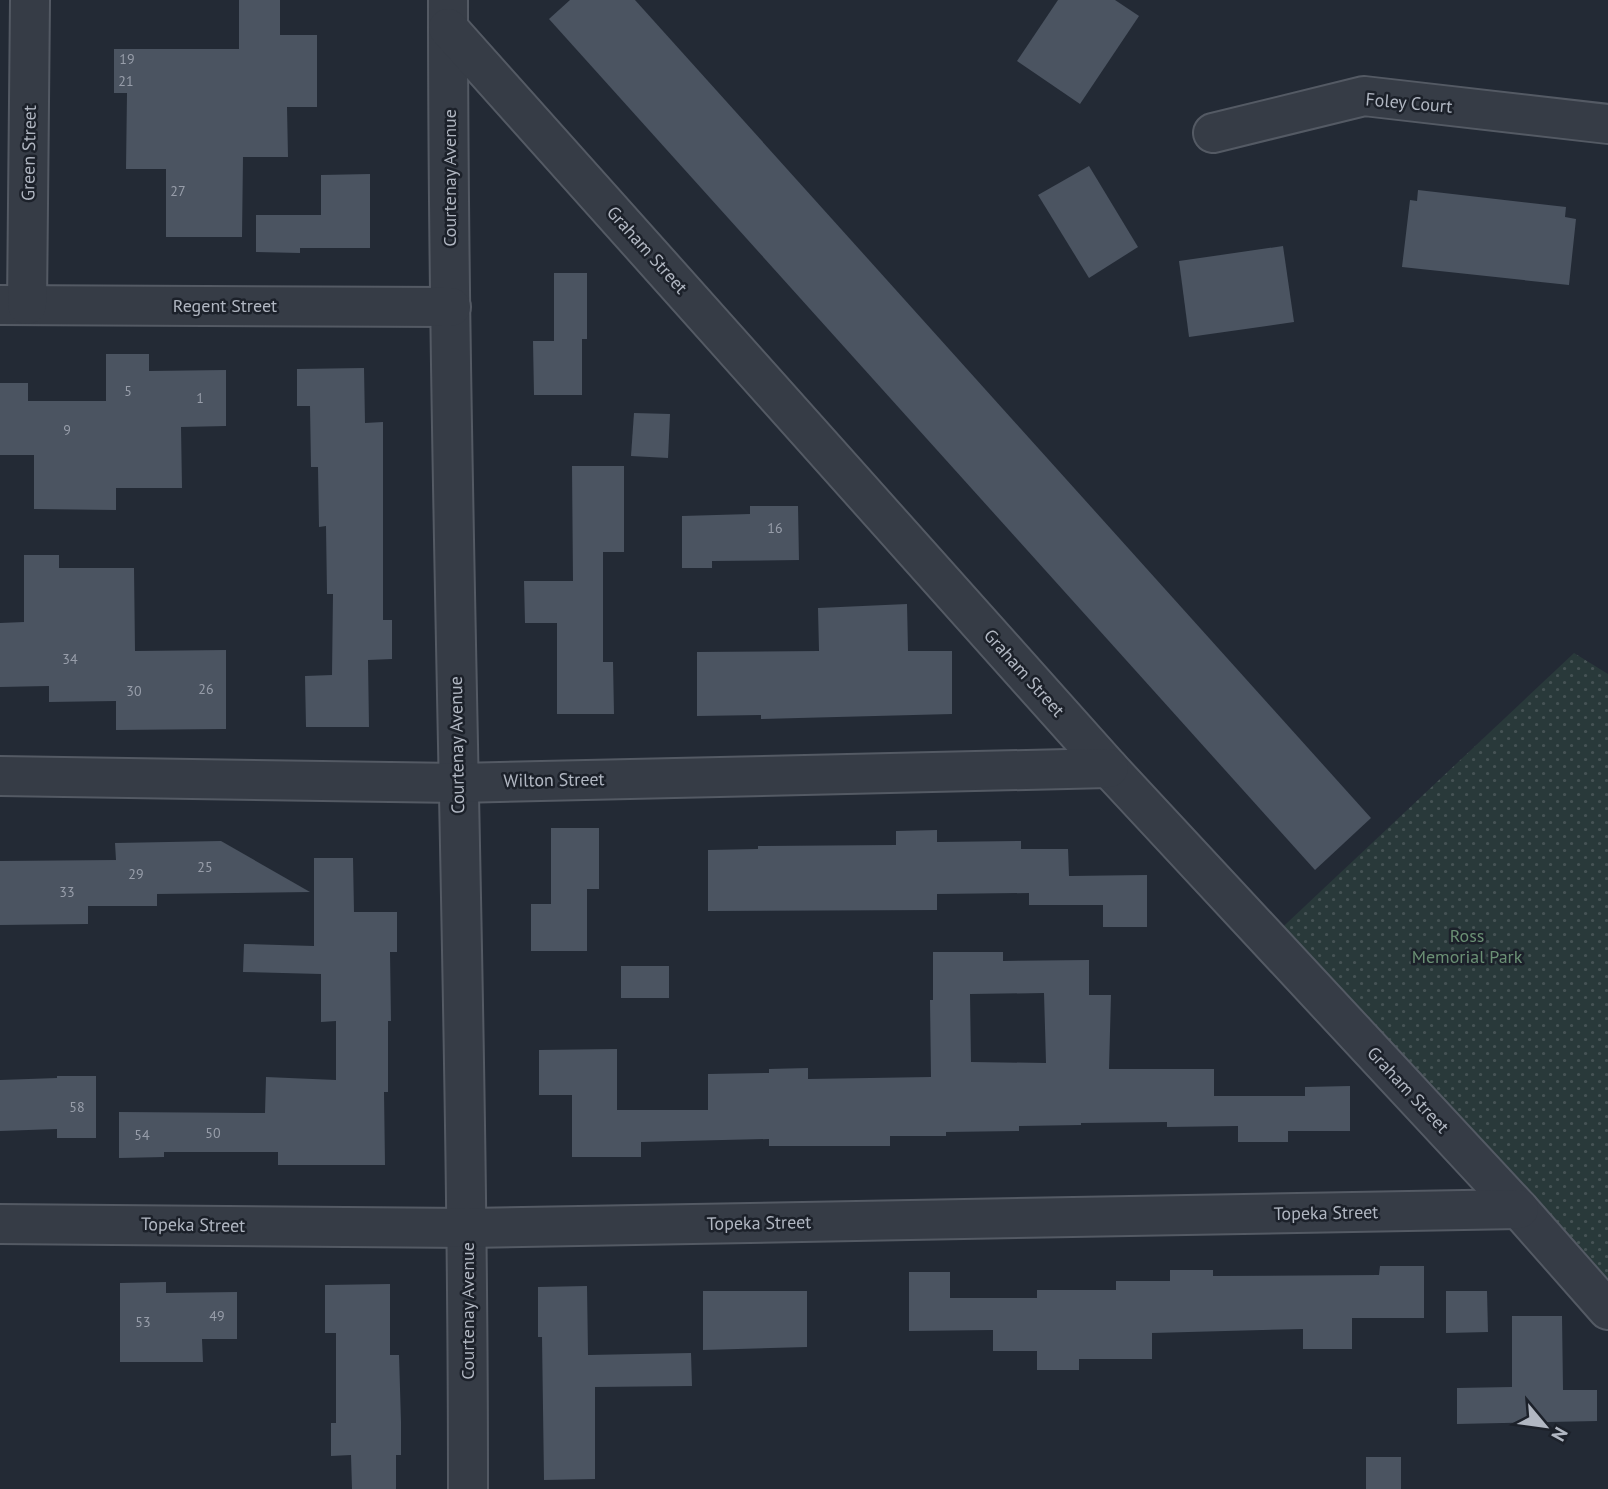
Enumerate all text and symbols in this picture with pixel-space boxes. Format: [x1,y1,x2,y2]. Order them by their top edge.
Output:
house number: 19 [119,50,135,68]
house number: 21 [118,72,134,90]
street label: Foley Court [1365,87,1454,118]
street label: Green Street [16,105,41,201]
street label: Courtenay Avenue [438,109,461,247]
house number: 27 [170,182,186,200]
street label: Graham Street [602,201,693,298]
street label: Regent Street [173,294,277,317]
house number: 5 [124,382,132,400]
house number: 1 [196,389,204,407]
house number: 9 [63,421,71,439]
house number: 16 [767,519,783,537]
street label: Graham Street [979,624,1070,721]
house number: 34 [62,650,78,668]
street label: Courtenay Avenue [444,676,469,814]
house number: 26 [198,680,214,698]
house number: 30 [126,682,142,700]
street label: Wilton Street [503,767,605,792]
house number: 25 [197,858,213,876]
house number: 29 [128,865,144,883]
house number: 33 [59,883,75,901]
park label: Ross Memorial Park [1412,924,1523,968]
street label: Graham Street [1362,1042,1454,1138]
house number: 58 [69,1098,85,1116]
house number: 50 [205,1124,221,1142]
house number: 54 [134,1126,150,1144]
street label: Topeka Street [1274,1200,1378,1225]
street label: Topeka Street [707,1210,811,1235]
street label: Topeka Street [141,1212,245,1237]
street label: Courtenay Avenue [456,1242,479,1380]
house number: 49 [209,1307,225,1325]
house number: 53 [135,1313,151,1331]
north arrow [1510,1391,1580,1461]
text: N [1546,1423,1573,1446]

